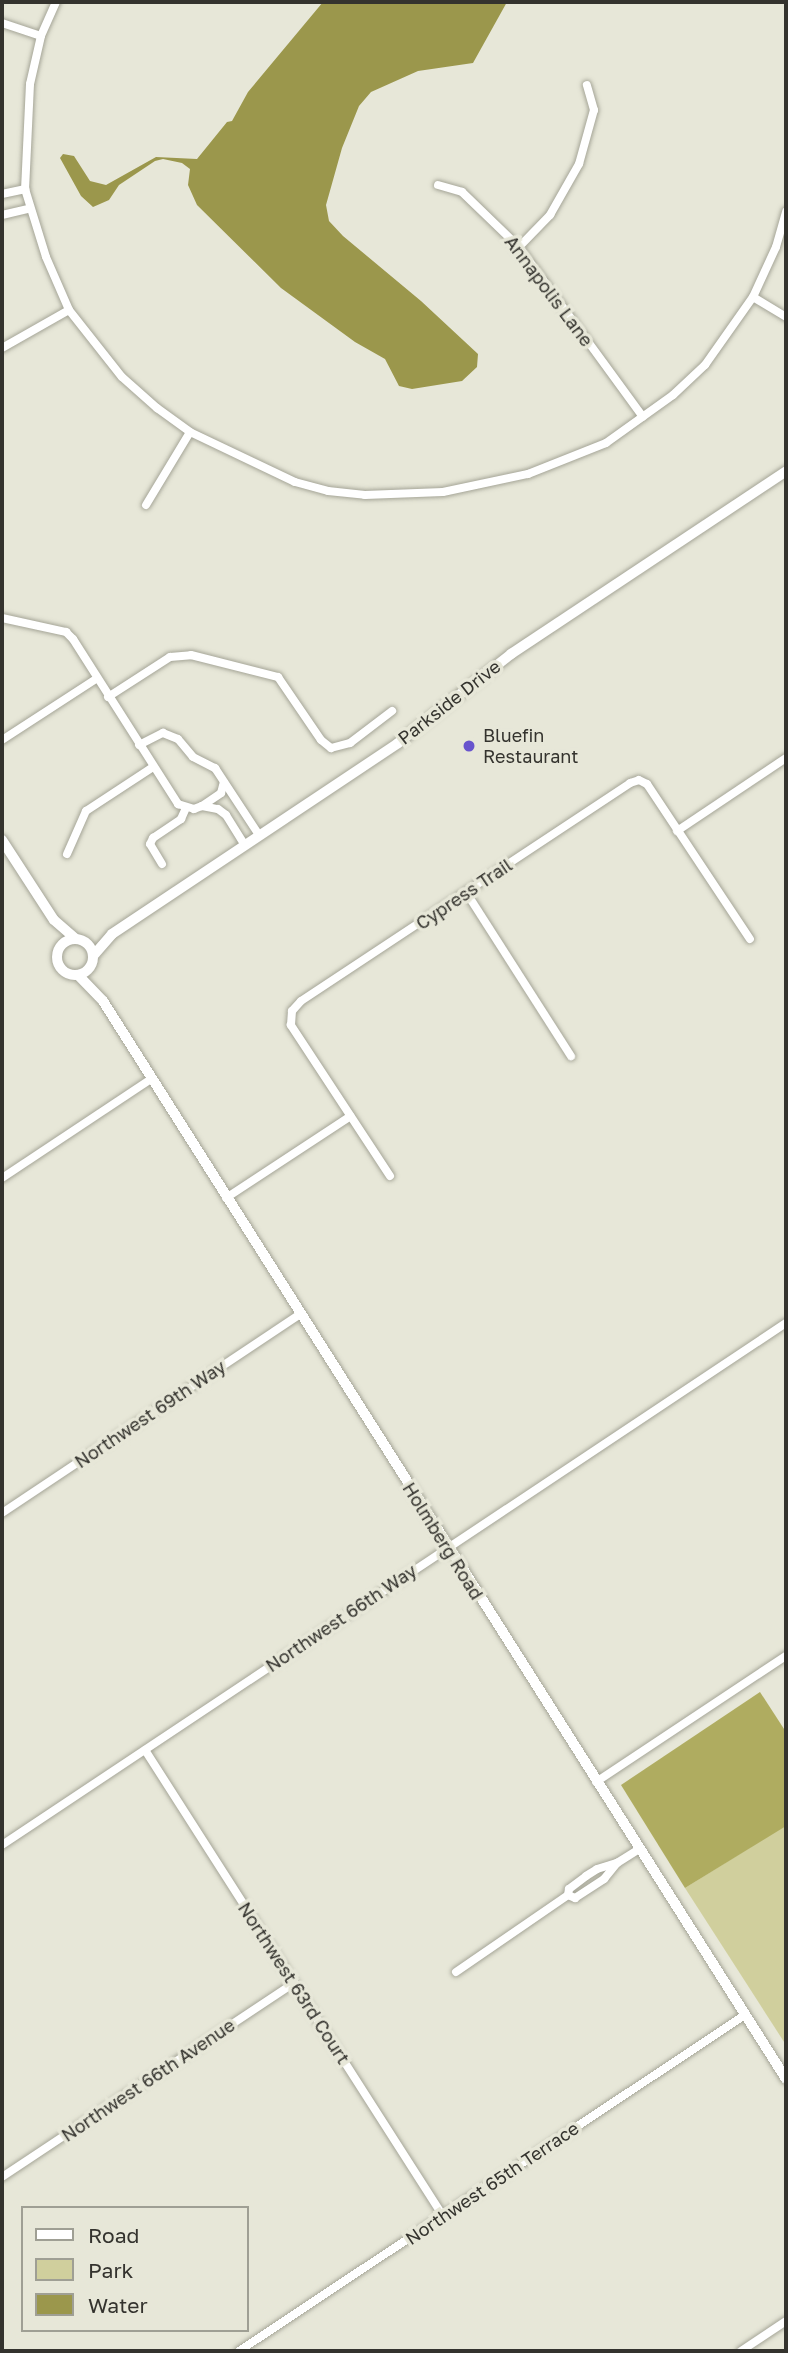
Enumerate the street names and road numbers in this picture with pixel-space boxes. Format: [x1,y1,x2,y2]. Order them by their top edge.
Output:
street label: Annapolis Lane [500,231,598,351]
street label: Parkside Drive [394,655,504,749]
street label: Cypress Trail [412,854,516,934]
street label: Northwest 69th Way [71,1356,229,1472]
street label: Holmberg Road [398,1478,488,1604]
street label: Northwest 66th Way [262,1560,420,1676]
street label: Northwest 63rd Court [234,1898,354,2068]
street label: Northwest 66th Avenue [57,2014,239,2146]
street label: Northwest 65th Terrace [401,2117,583,2249]

